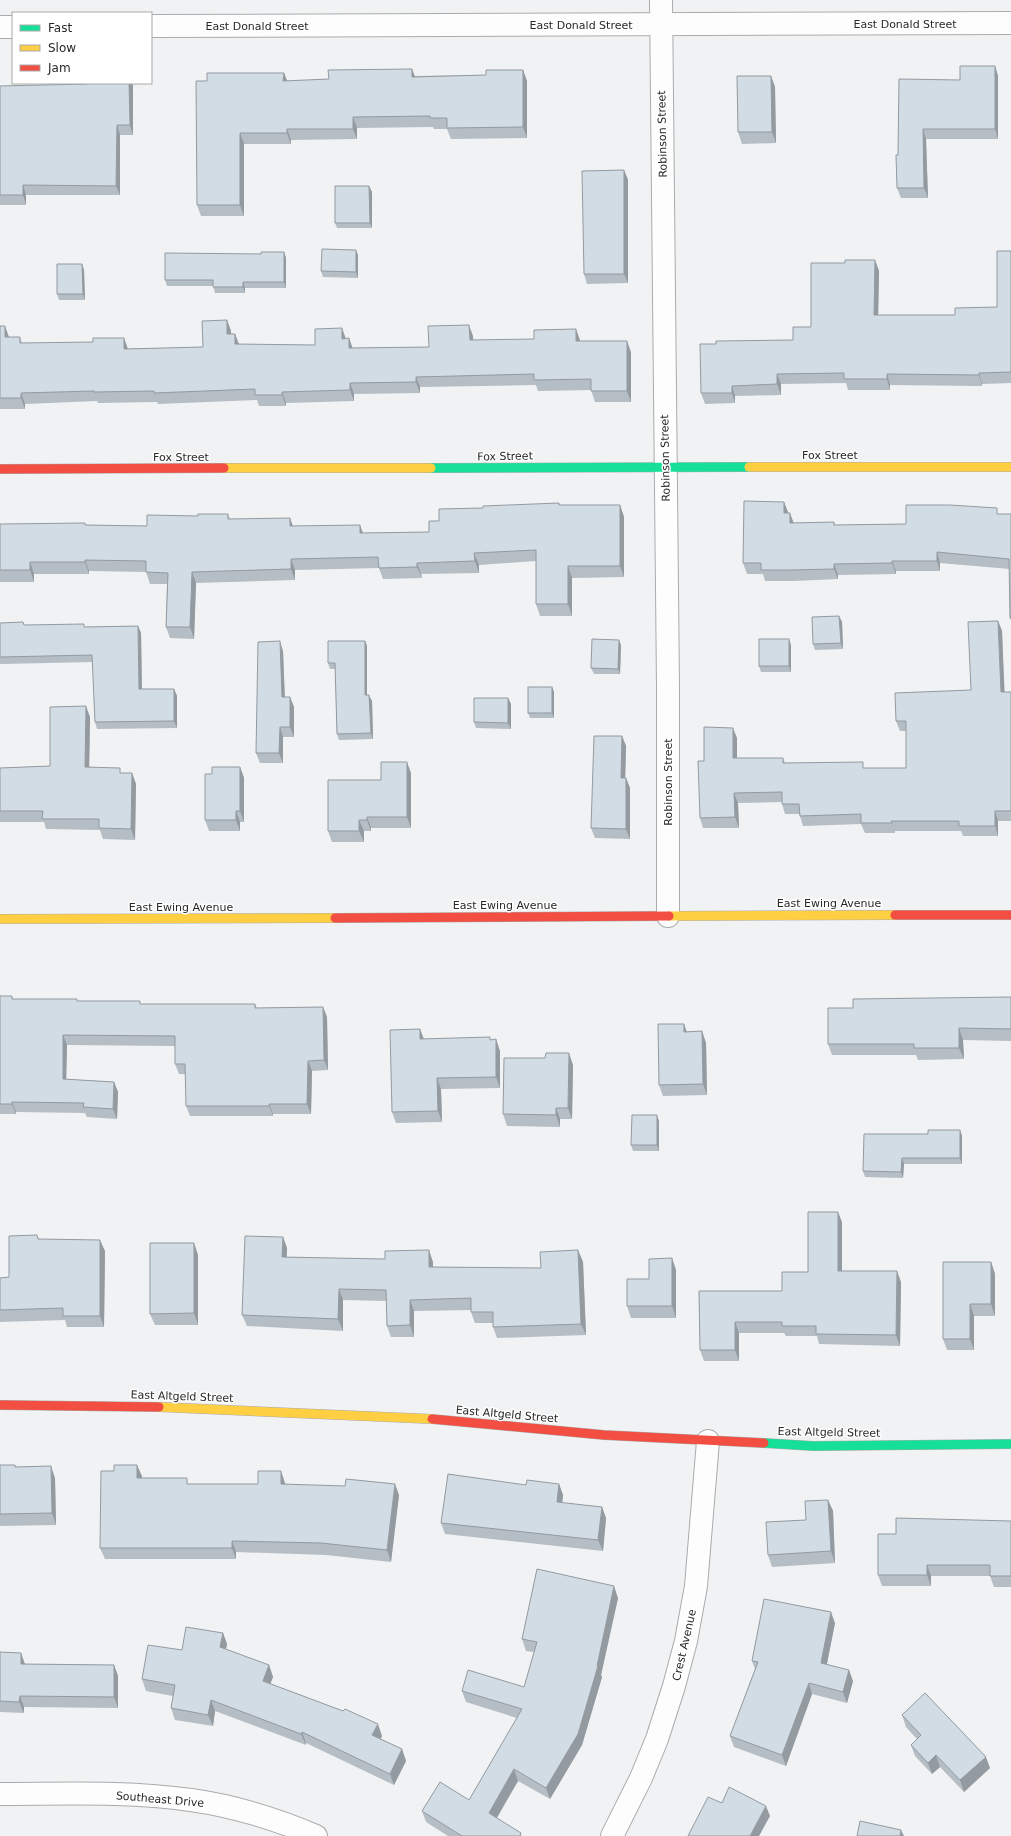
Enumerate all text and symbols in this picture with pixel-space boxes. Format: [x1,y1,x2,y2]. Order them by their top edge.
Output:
legend [12,12,152,84]
street label: East Donald Street [853,18,957,31]
street label: East Donald Street [529,19,633,32]
street label: East Donald Street [205,20,309,33]
text: Fast [48,21,72,35]
text: Slow [48,41,76,55]
text: Jam [47,61,71,75]
street label: Robinson Street [655,90,670,178]
street label: Robinson Street [658,414,673,502]
street label: Fox Street [802,449,859,462]
street label: Fox Street [477,450,534,463]
street label: Fox Street [153,451,210,464]
street label: Robinson Street [662,738,675,826]
street label: East Ewing Avenue [777,897,882,910]
street label: East Ewing Avenue [453,899,558,912]
street label: East Ewing Avenue [129,901,234,914]
street label: East Altgeld Street [130,1388,234,1405]
street label: East Altgeld Street [455,1404,559,1426]
street label: East Altgeld Street [777,1425,881,1440]
street label: Crest Avenue [670,1608,699,1682]
street label: Southeast Drive [115,1789,205,1810]

